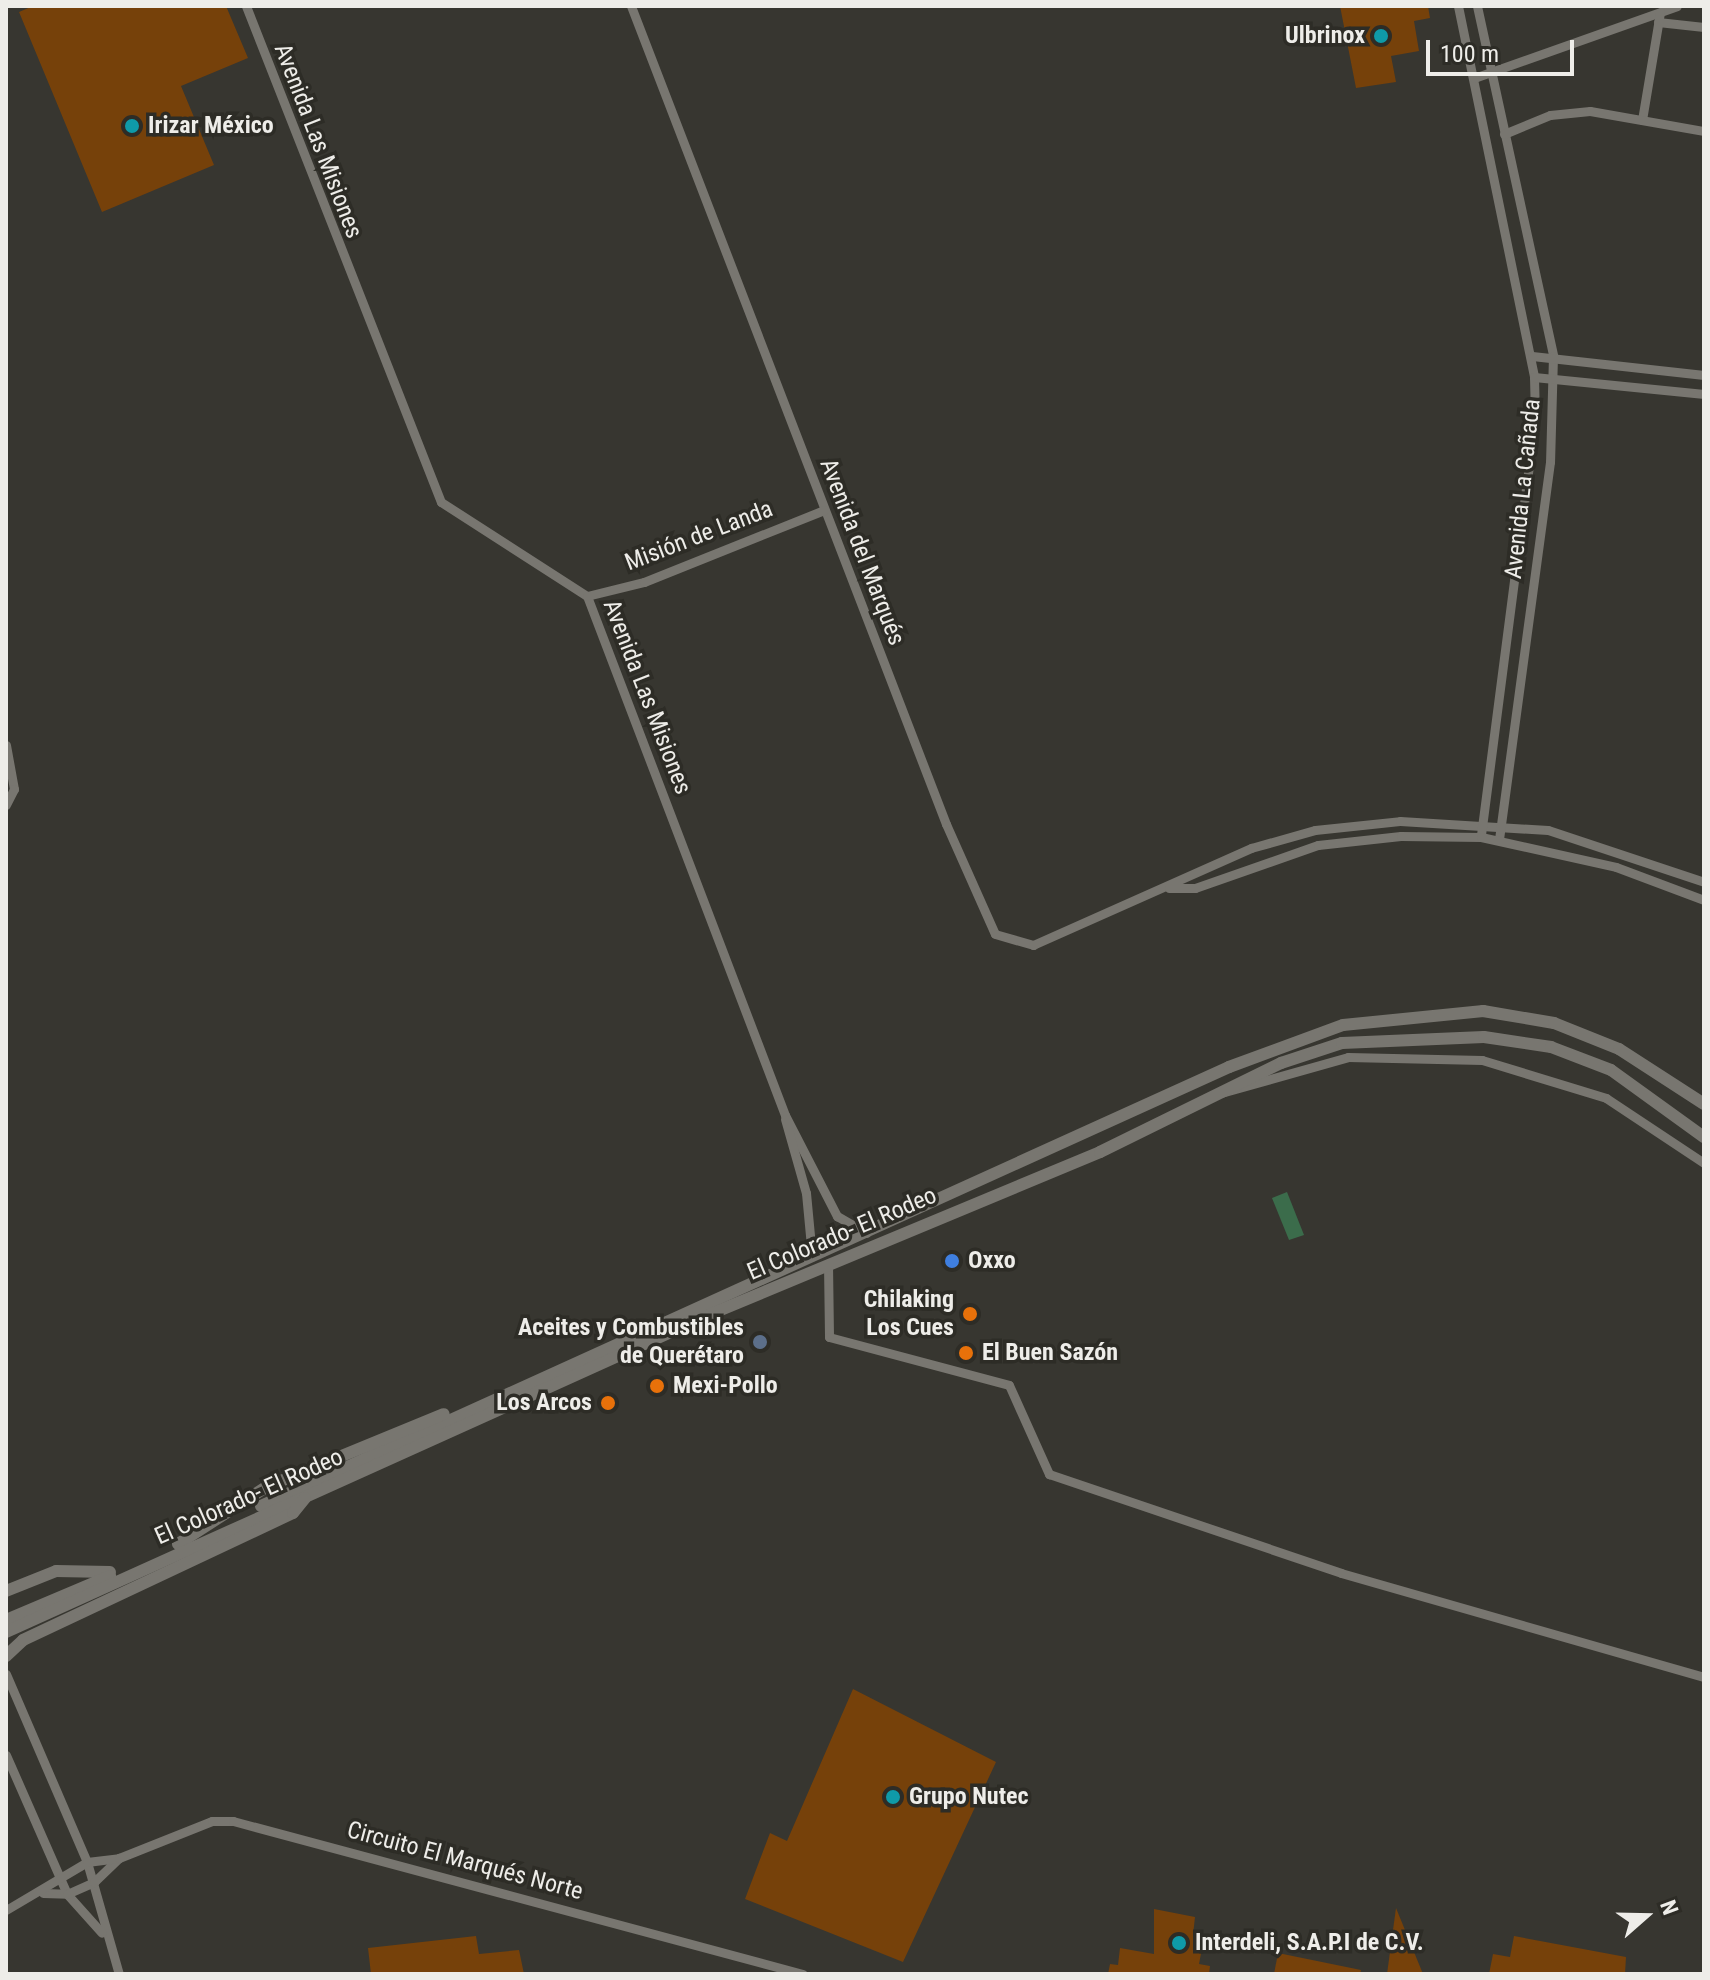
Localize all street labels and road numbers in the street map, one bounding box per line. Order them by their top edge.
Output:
street label: Avenida Las Misiones [268,40,368,242]
street label: Avenida La Cañada [1499,398,1547,580]
street label: Avenida del Marqués [813,455,911,649]
street label: Misión de Landa [621,495,777,577]
street label: Avenida Las Misiones [597,596,697,798]
street label: El Colorado- El Rodeo [743,1181,941,1287]
street label: El Colorado- El Rodeo [150,1443,348,1551]
street label: Circuito El Marqués Norte [344,1816,586,1906]

